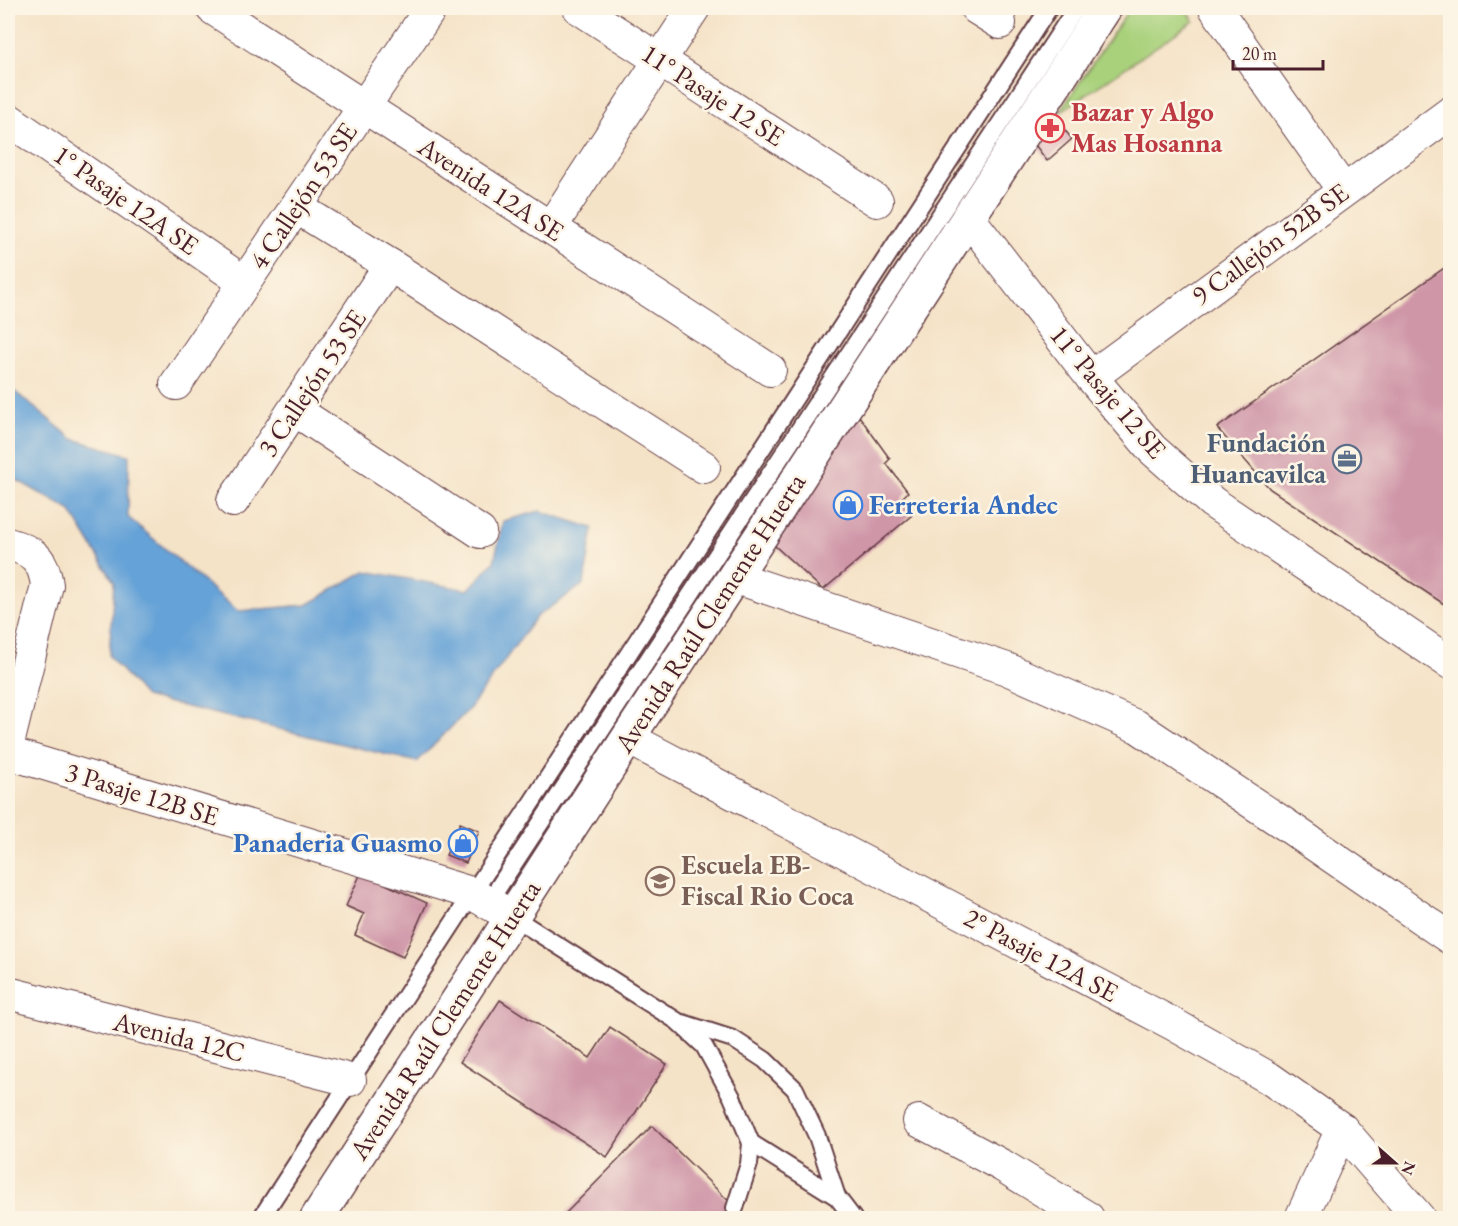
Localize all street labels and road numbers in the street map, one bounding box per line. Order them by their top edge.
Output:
street label: 11° Pasaje 12 SE [635,35,792,154]
street label: 4 Callejón 53 SE [241,115,365,276]
street label: Avenida 12A SE [411,128,571,249]
street label: 1° Pasaje 12A SE [47,137,206,263]
street label: 9 Callejón 52B SE [1184,175,1355,312]
street label: 3 Callejón 53 SE [250,302,374,463]
street label: 11° Pasaje 12 SE [1042,318,1174,466]
street label: Avenida Raúl Clemente Huerta [605,466,813,760]
street label: 3 Pasaje 12B SE [61,754,223,833]
street label: Avenida Raúl Clemente Huerta [340,873,548,1167]
street label: 2° Pasaje 12A SE [958,899,1124,1010]
street label: Avenida 12C [109,1003,249,1070]

